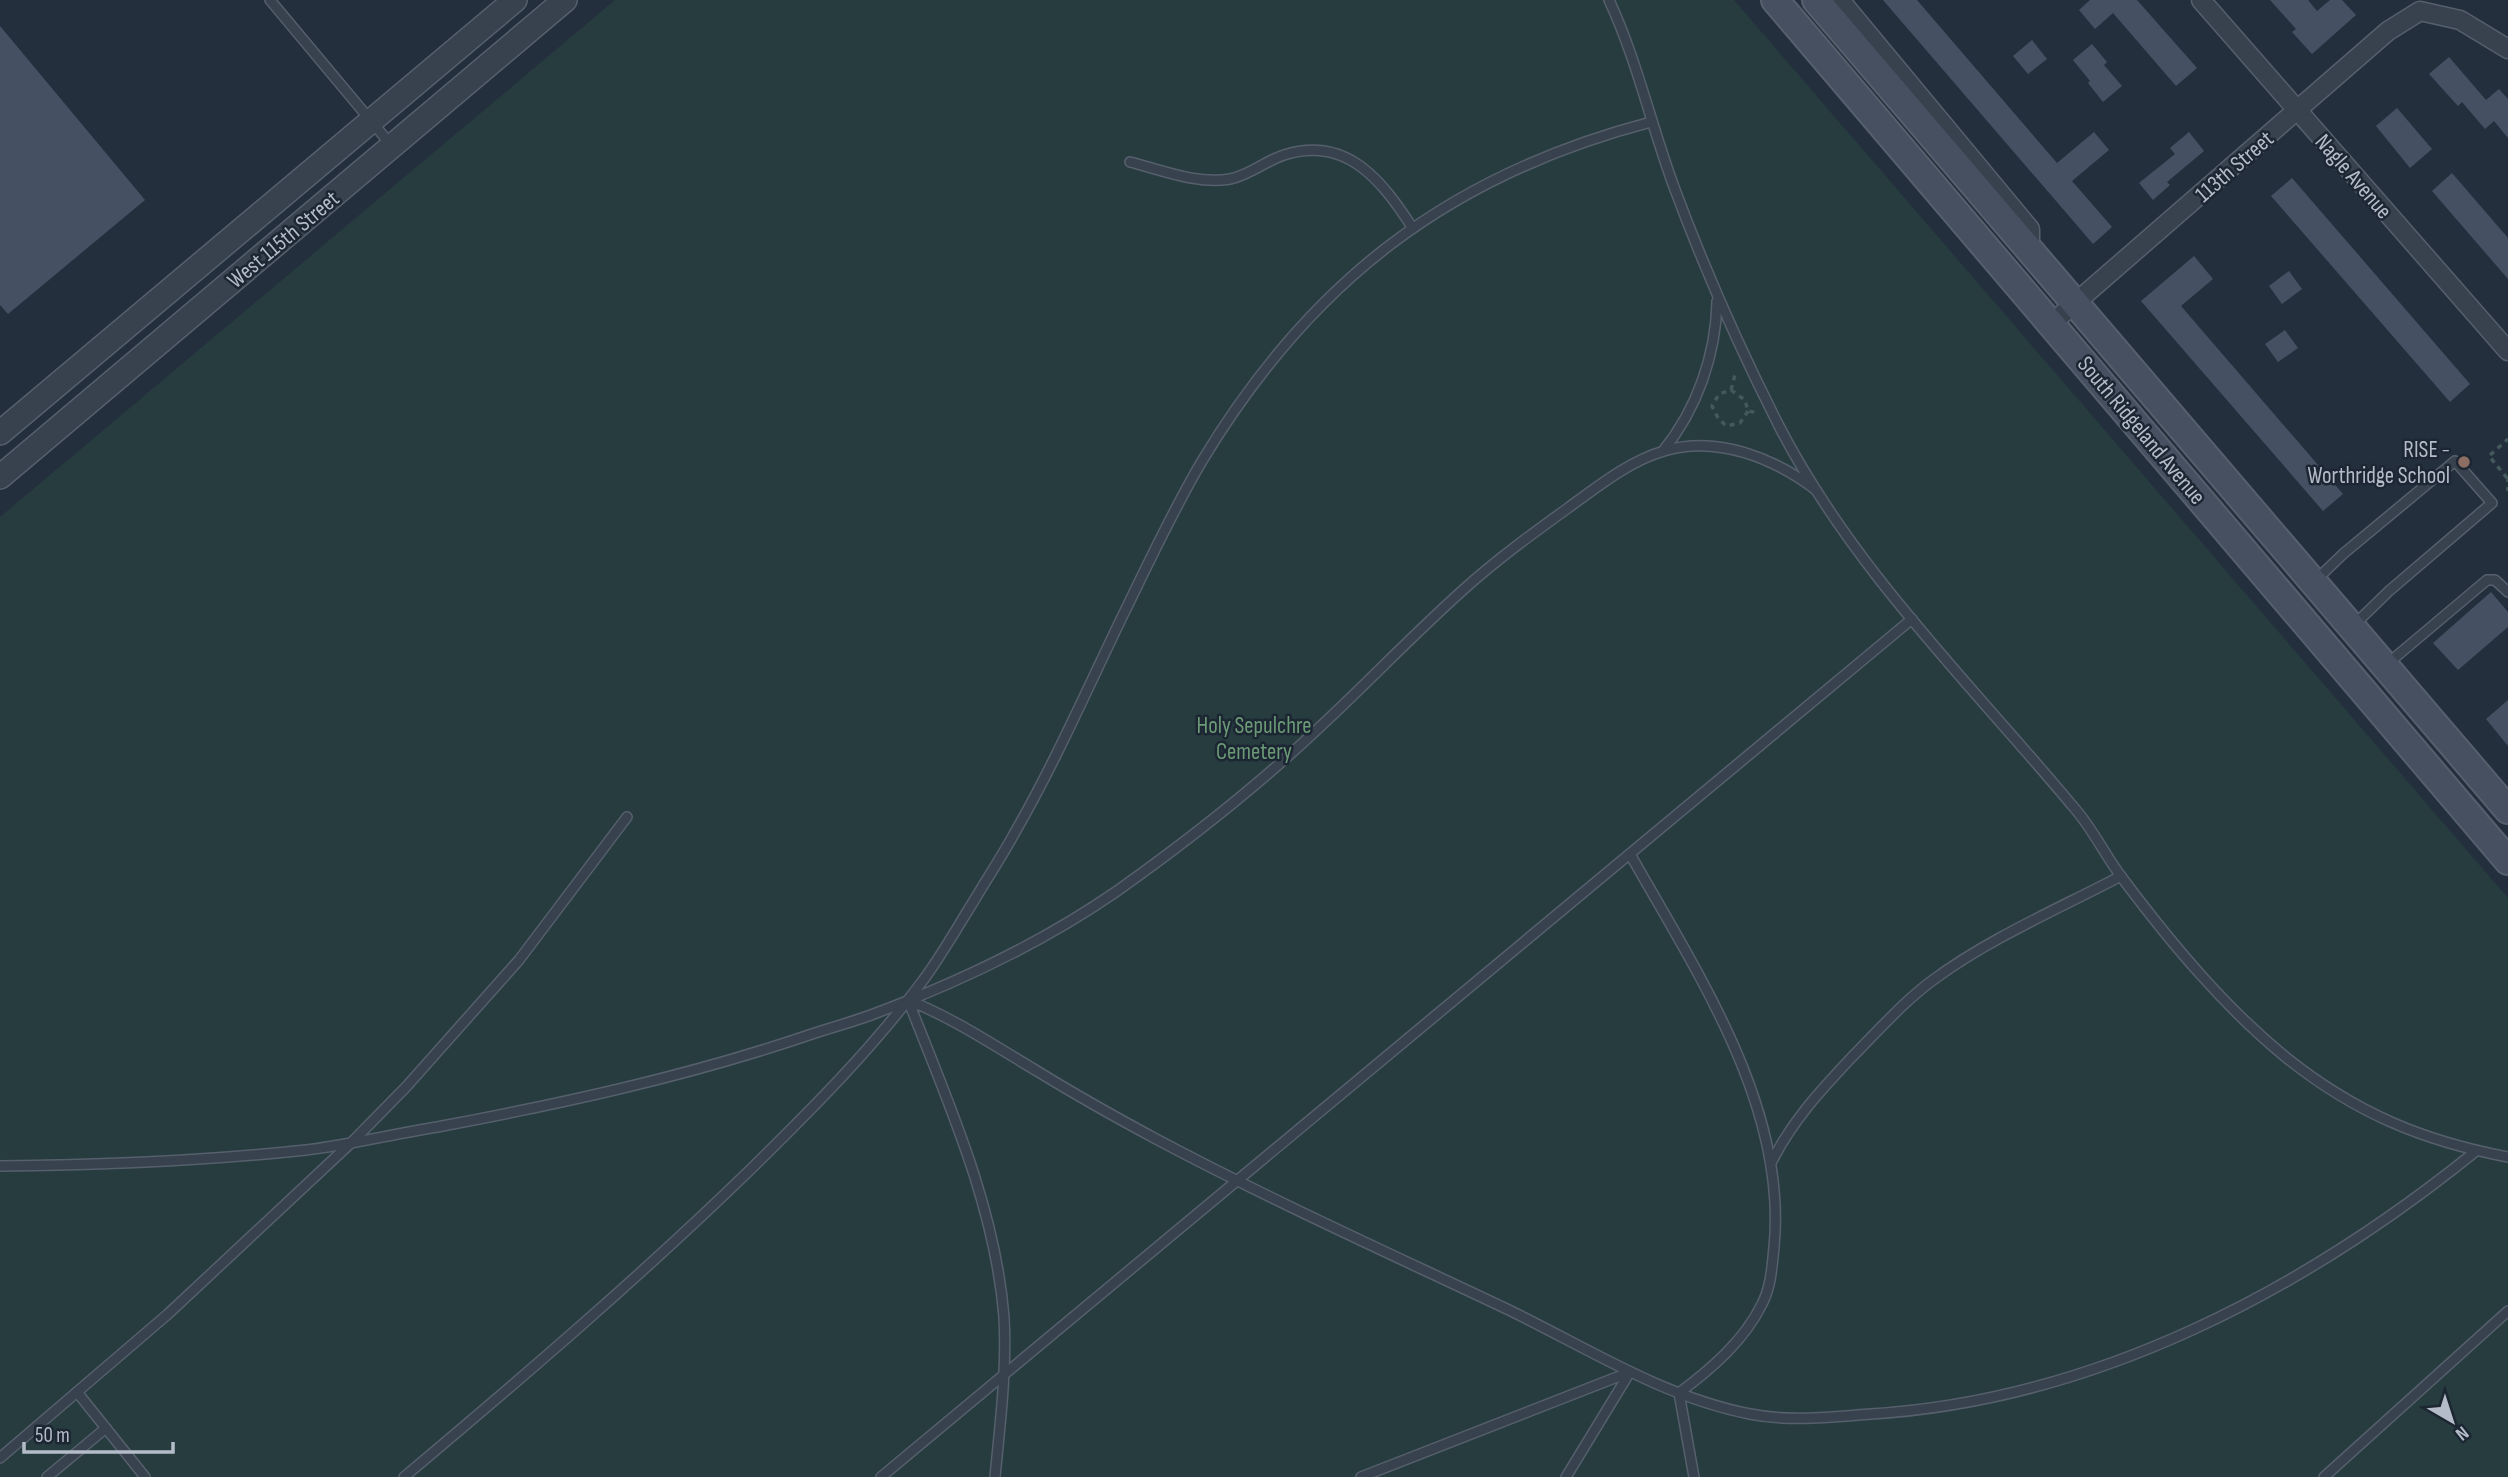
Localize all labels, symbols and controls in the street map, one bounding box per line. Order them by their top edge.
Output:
street label: 113th Street [2190,125,2280,208]
street label: Nagle Avenue [2309,129,2398,225]
street label: West 115th Street [222,185,345,295]
street label: South Ridgeland Avenue [2071,351,2211,510]
place label: RISE - Worthridge School [2307,436,2450,490]
marker: RISE - Worthridge School [2456,454,2472,470]
park label: Holy Sepulchre Cemetery [1196,712,1312,766]
north arrow [2417,1386,2487,1456]
scale bar [24,1410,173,1454]
text: N [2451,1421,2473,1445]
text: 50 m [35,1423,70,1448]

